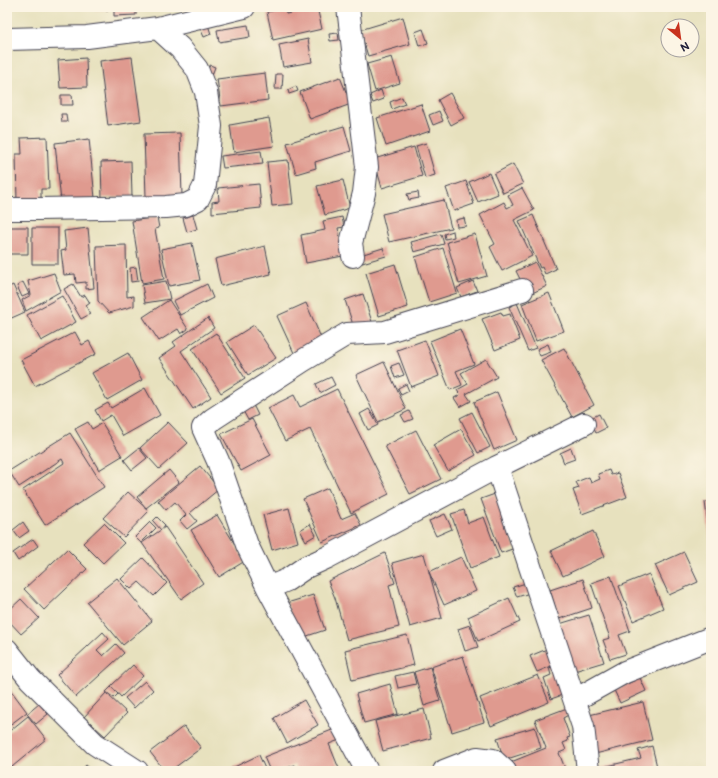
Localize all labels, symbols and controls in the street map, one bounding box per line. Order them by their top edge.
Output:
north arrow [660,18,700,58]
text: N [678,39,691,54]

